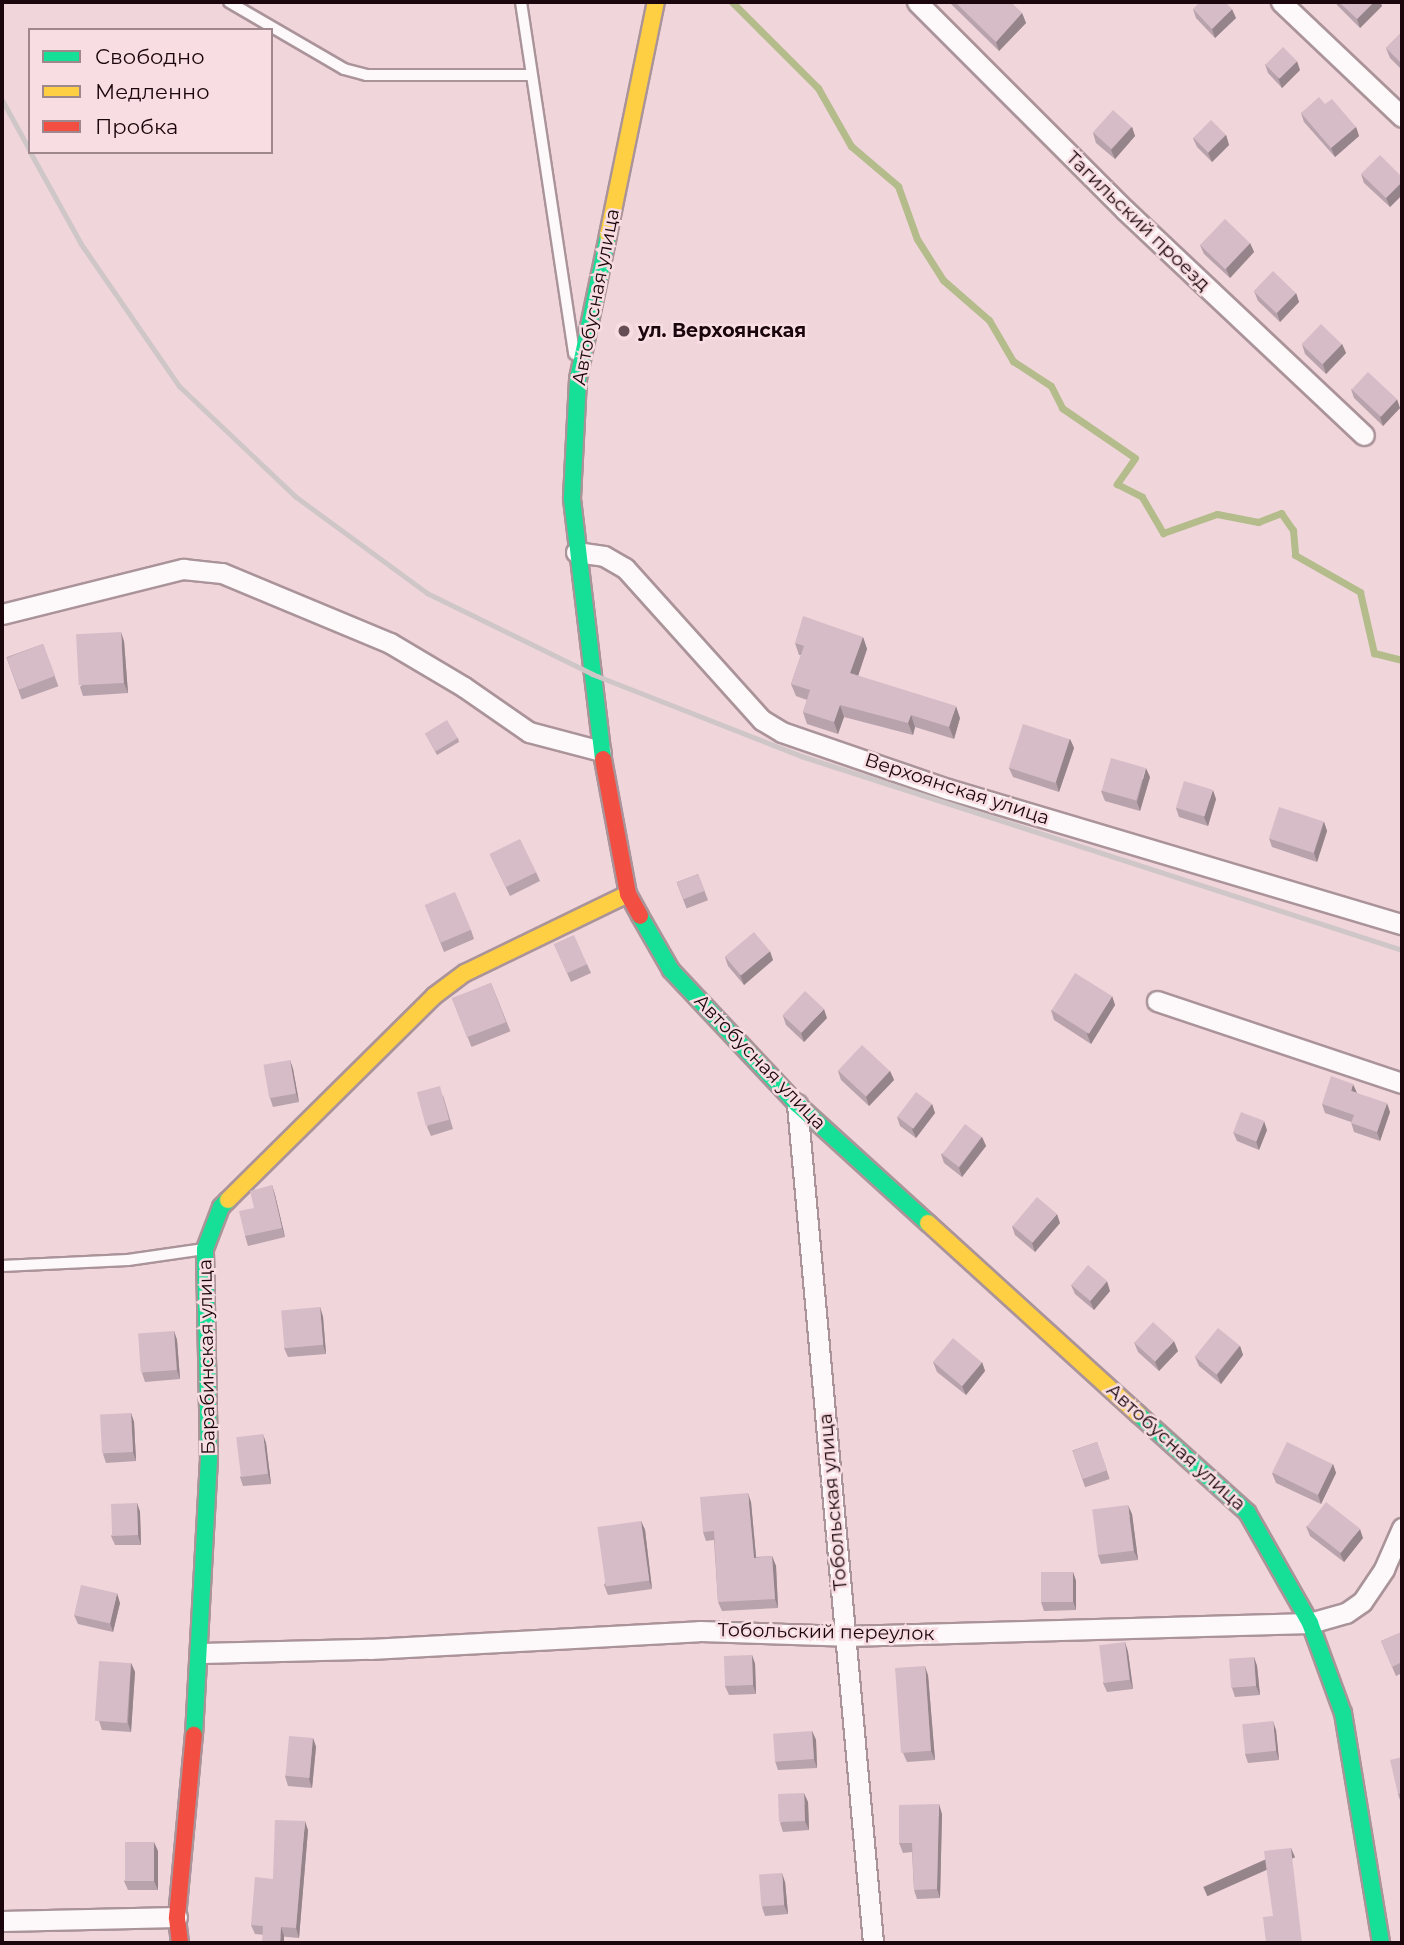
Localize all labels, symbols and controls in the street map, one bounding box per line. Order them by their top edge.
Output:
legend [28,28,273,154]
text: Свободно [95,44,205,69]
text: Медленно [95,79,210,104]
text: Пробка [95,114,178,139]
street label: Тагильский проезд [1061,146,1215,296]
street label: Автобусная улица [568,207,624,387]
place label: ул. Верхоянская [638,320,806,342]
marker: ул. Верхоянская [616,323,632,339]
street label: Верхоянская улица [862,748,1052,830]
street label: Автобусная улица [690,990,830,1134]
street label: Барабинская улица [194,1259,220,1455]
street label: Автобусная улица [1102,1379,1250,1515]
street label: Тобольская улица [814,1412,852,1592]
street label: Тобольский переулок [717,1619,935,1645]

